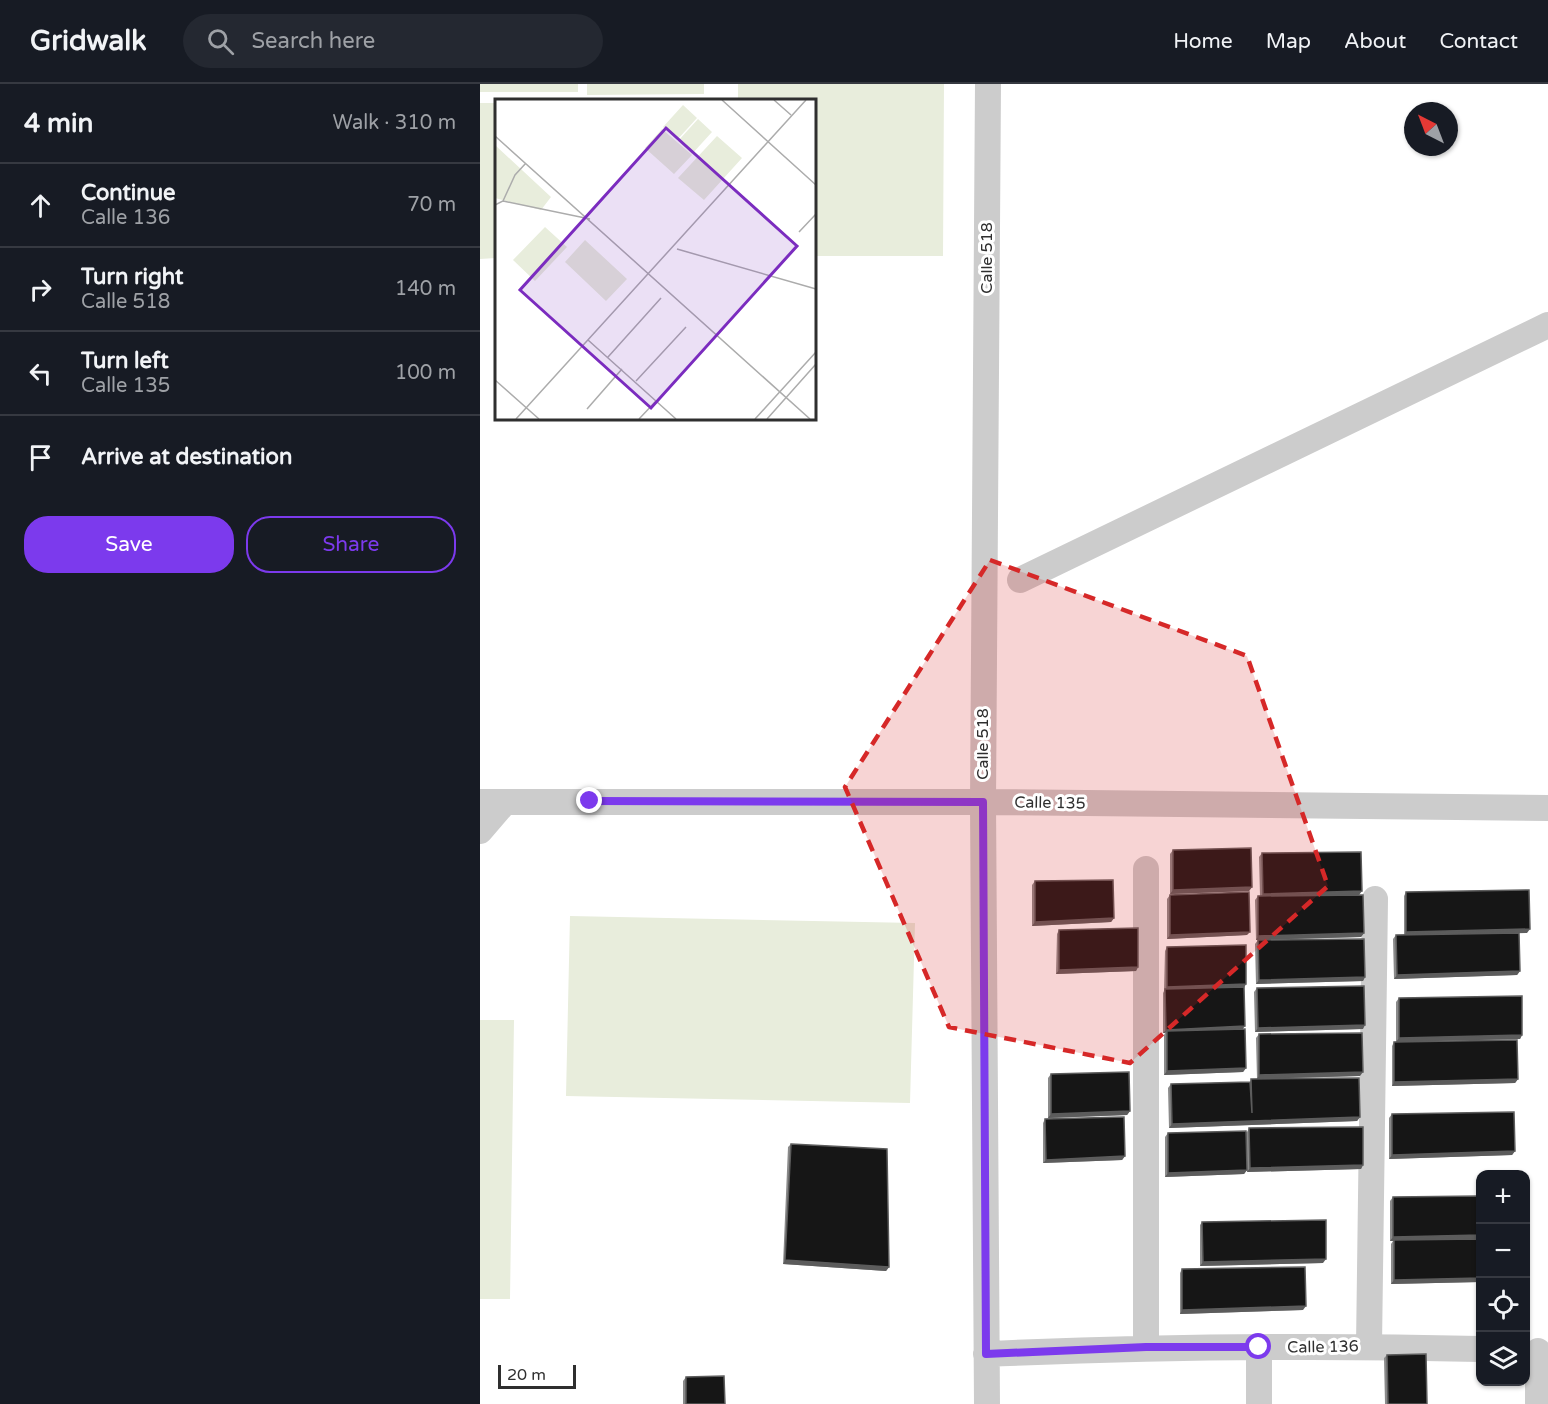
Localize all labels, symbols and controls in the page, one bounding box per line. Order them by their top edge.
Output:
search box [183,14,603,68]
text: Gridwalk [30,24,147,58]
icon: search [204,25,237,58]
text: Search here [252,28,375,54]
text: Home [1173,29,1233,54]
text: Map [1266,29,1311,54]
text: About [1344,29,1406,54]
text: Contact [1439,29,1518,54]
inset map [495,99,816,420]
north arrow [1404,102,1458,156]
text: 4 min [24,108,93,139]
text: Walk · 310 m [333,111,456,135]
text: Continue [81,180,176,206]
icon: ahead [24,189,57,222]
text: 70 m [407,193,456,217]
text: Calle 136 [81,206,170,230]
street label: Calle 518 [977,222,997,294]
text: Turn right [81,264,183,290]
icon: right [24,273,57,306]
text: 140 m [395,277,456,301]
text: Calle 518 [81,290,170,314]
text: Turn left [81,348,169,374]
icon: left [24,357,57,390]
text: 100 m [395,361,456,385]
text: Calle 135 [81,374,170,398]
icon: arrive [24,441,57,474]
text: Arrive at destination [81,444,292,470]
button: Save [24,516,234,573]
button: Share [246,516,456,573]
street label: Calle 518 [973,708,993,780]
route end [576,787,602,813]
street label: Calle 135 [1014,792,1086,814]
map controls [1476,1170,1530,1386]
button: + [1476,1170,1530,1224]
button: − [1476,1224,1530,1278]
button: locate [1476,1278,1530,1332]
button: layers [1476,1332,1530,1386]
route start [1245,1333,1271,1359]
street label: Calle 136 [1287,1336,1359,1358]
scale bar [498,1362,576,1390]
text: 20 m [507,1365,546,1385]

